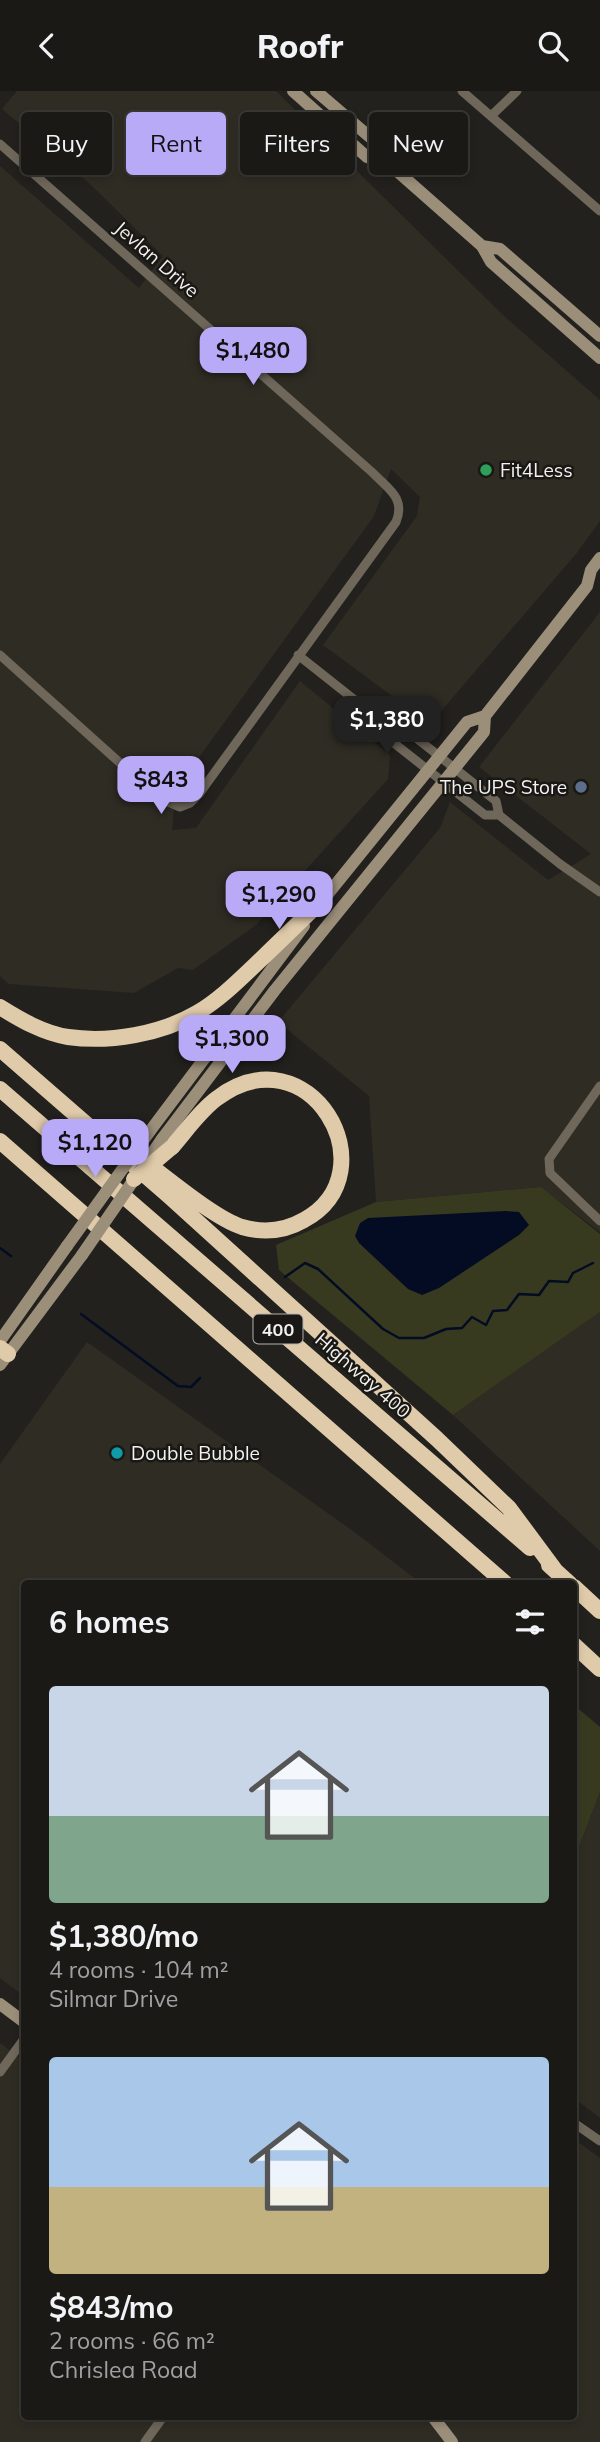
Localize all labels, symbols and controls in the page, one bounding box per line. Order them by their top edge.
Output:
text: Roofr [257,26,343,66]
icon: back [28,27,66,65]
icon: search [534,27,572,65]
chip: Buy [21,112,112,175]
chip: Rent [126,112,226,175]
chip: Filters [240,112,355,175]
chip: New [369,112,468,175]
street label: Jevlan Drive [110,216,204,302]
pin: $1,480 [196,327,310,387]
text: $1,480 [216,335,290,364]
place label: Fit4Less [500,458,573,482]
marker: Fit4Less [478,462,494,478]
pin: $1,380 [330,697,444,756]
text: $1,380 [350,704,424,733]
pin: $843 [120,757,202,816]
text: $843 [133,764,189,793]
place label: The UPS Store [440,775,567,799]
marker: The UPS Store [573,779,589,795]
pin: $1,290 [222,871,336,931]
text: $1,290 [242,879,316,908]
pin: $1,300 [175,1016,289,1075]
text: $1,300 [195,1023,269,1052]
pin: $1,120 [38,1119,152,1179]
text: $1,120 [58,1127,132,1156]
road number: 400 [254,1315,302,1343]
street label: Highway 400 [310,1327,416,1423]
place label: Double Bubble [131,1441,260,1465]
marker: Double Bubble [109,1445,125,1461]
text: 6 homes [49,1603,170,1641]
icon: filters [511,1603,549,1641]
icon: home [236,1732,362,1858]
text: $1,380/mo [49,1917,199,1955]
text: 4 rooms · 104 m² [49,1955,229,1984]
text: Silmar Drive [49,1984,178,2013]
icon: home [236,2103,362,2229]
text: $843/mo [49,2288,173,2326]
text: 2 rooms · 66 m² [49,2326,215,2355]
text: Chrislea Road [49,2355,198,2384]

